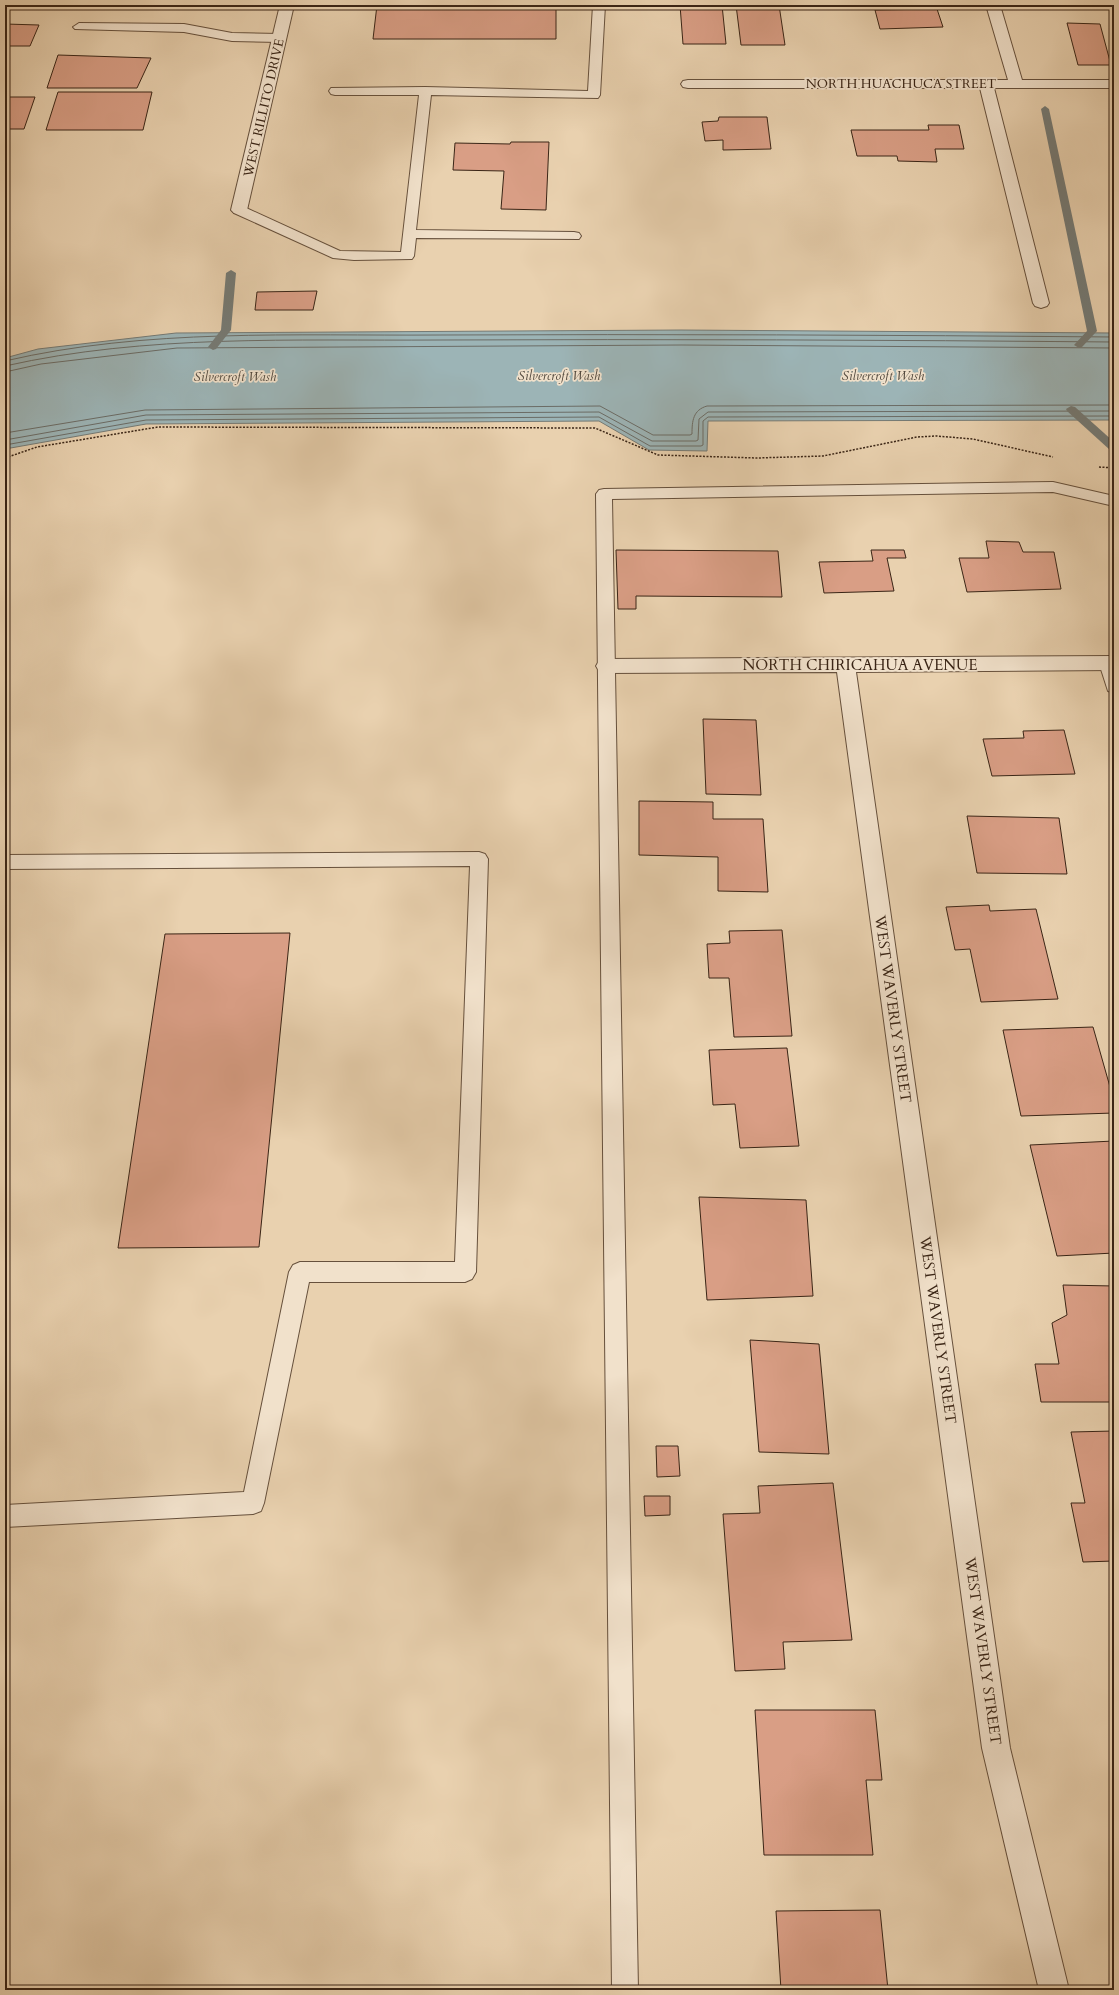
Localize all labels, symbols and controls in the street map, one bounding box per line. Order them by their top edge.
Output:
street label: WEST RILLITO DRIVE [239,37,289,180]
street label: NORTH HUACHUCA STREET [806,75,997,93]
water label: Silvercroft Wash [518,367,601,385]
water label: Silvercroft Wash [842,367,925,385]
water label: Silvercroft Wash [194,368,277,386]
street label: NORTH CHIRICAHUA AVENUE [742,655,978,675]
street label: WEST WAVERLY STREET [870,913,916,1104]
street label: WEST WAVERLY STREET [915,1234,961,1425]
street label: WEST WAVERLY STREET [960,1555,1006,1746]

